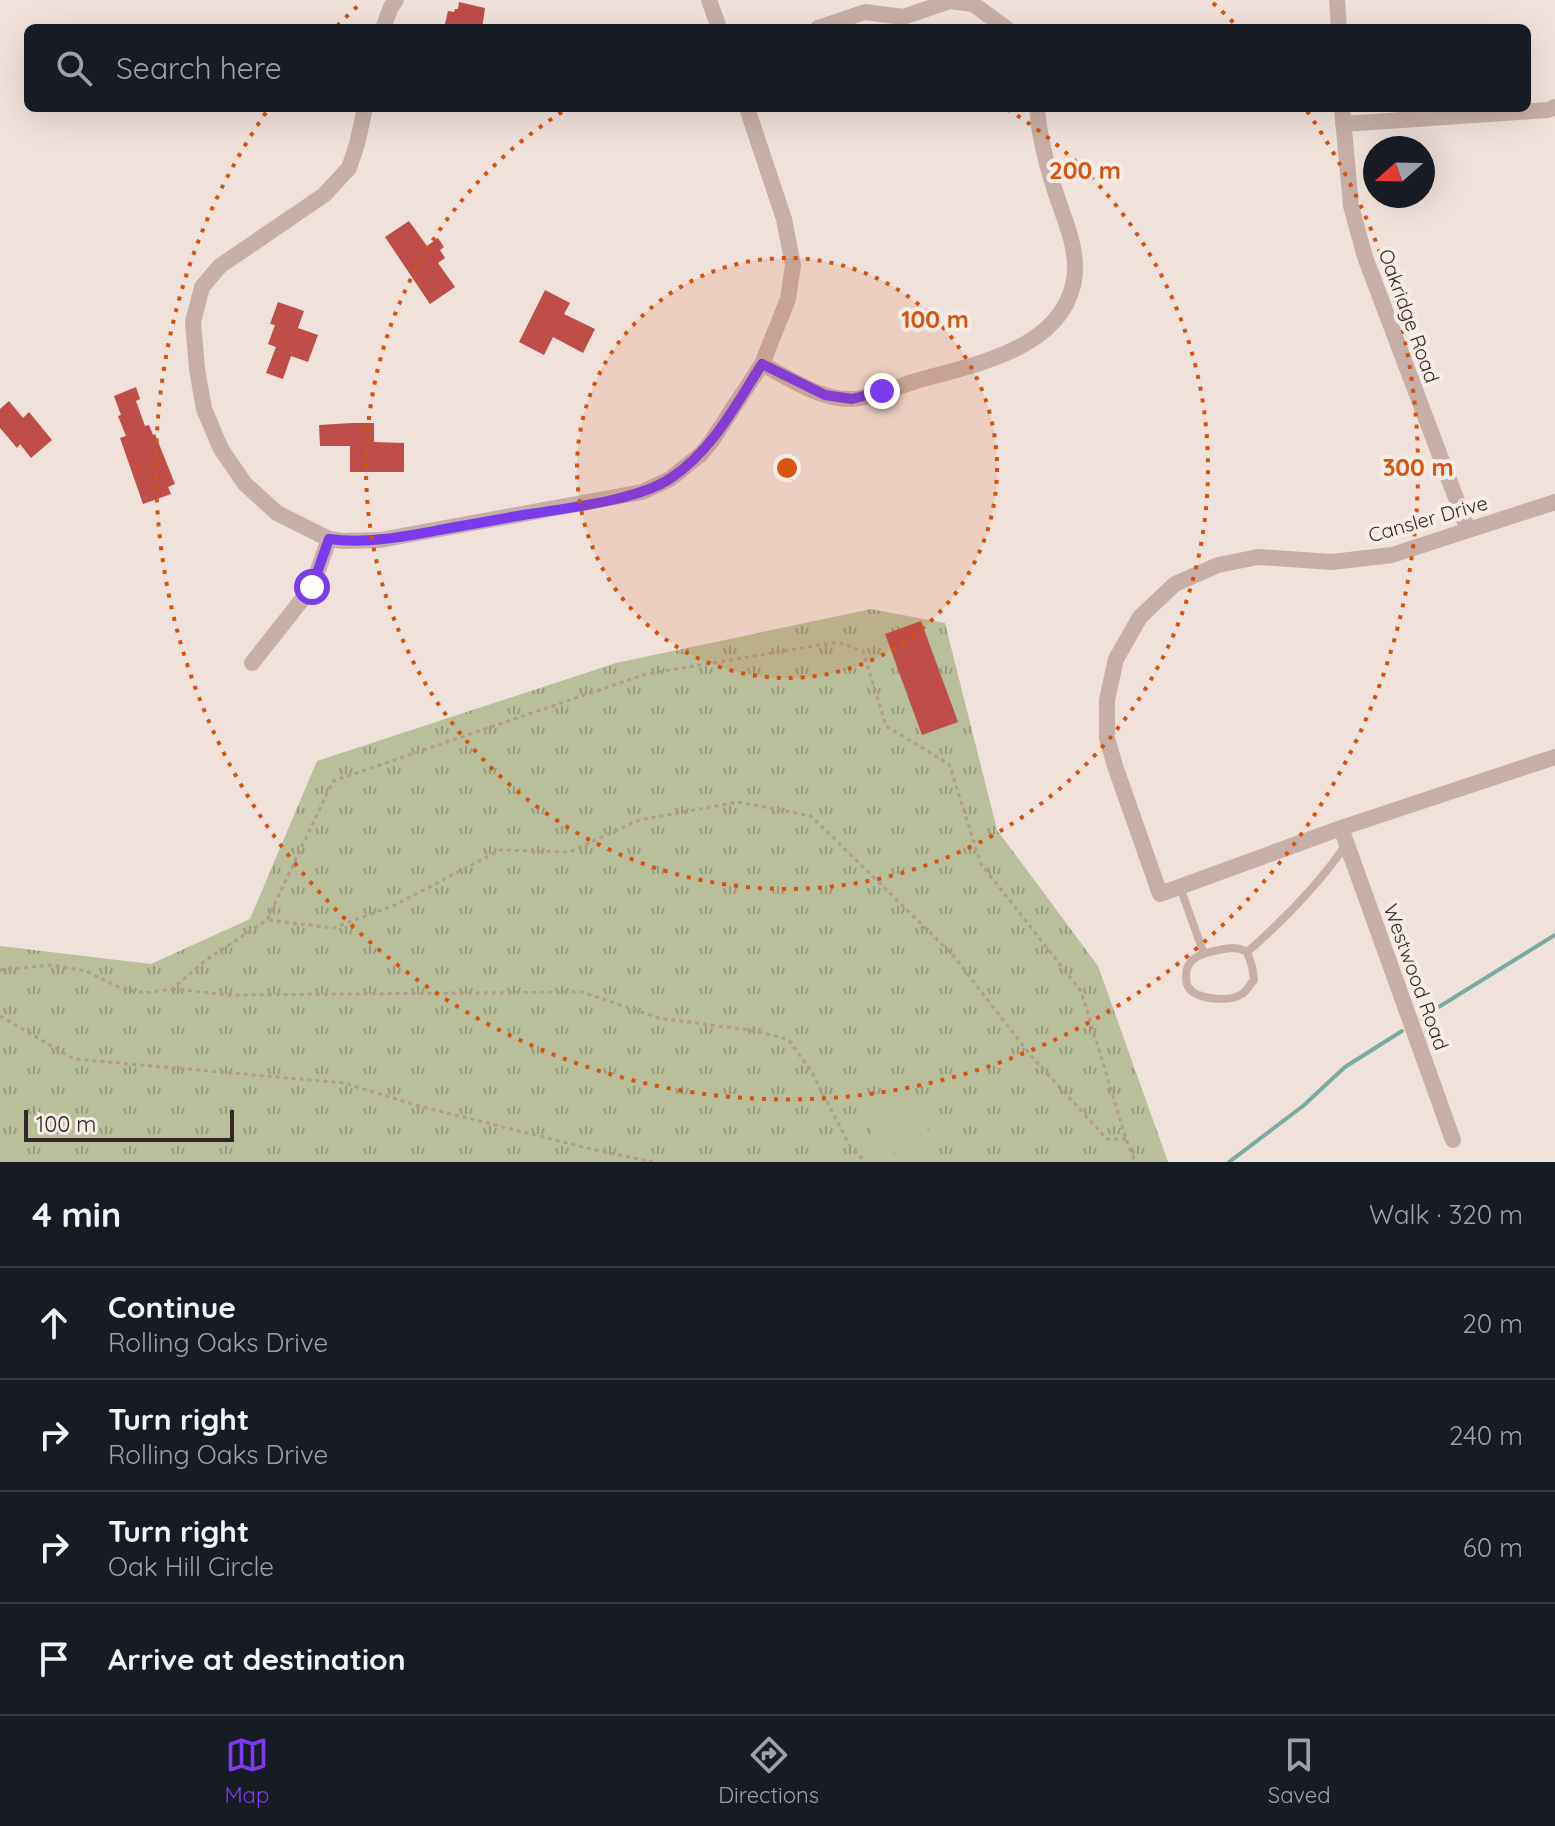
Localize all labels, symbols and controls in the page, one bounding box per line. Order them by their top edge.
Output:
search box [24,24,1531,112]
icon: search [52,46,96,90]
text: Search here [116,49,282,87]
north arrow [1363,136,1435,208]
text: 200 m [1049,155,1121,185]
street label: Oakridge Road [1374,245,1445,386]
text: 100 m [901,304,969,334]
route end [864,373,900,409]
text: 300 m [1382,452,1454,482]
centre of rings [773,454,801,482]
street label: Cansler Drive [1365,490,1490,548]
route start [294,569,330,605]
street label: Westwood Road [1378,900,1454,1053]
scale bar [24,1106,234,1142]
text: 100 m [36,1110,96,1138]
text: 4 min [32,1193,121,1236]
text: Walk · 320 m [1369,1198,1523,1231]
text: Continue [108,1288,236,1326]
icon: ahead [32,1301,76,1345]
text: 20 m [1462,1307,1523,1340]
text: Rolling Oaks Drive [108,1326,328,1359]
text: Turn right [108,1400,249,1438]
icon: right [32,1413,76,1457]
text: 240 m [1449,1419,1523,1452]
text: Rolling Oaks Drive [108,1438,328,1471]
text: Turn right [108,1512,249,1550]
icon: right [32,1525,76,1569]
text: 60 m [1463,1531,1523,1564]
text: Oak Hill Circle [108,1550,274,1583]
icon: arrive [32,1637,76,1681]
text: Arrive at destination [108,1640,406,1678]
tab: Map [224,1733,269,1809]
tab: Directions [718,1733,819,1809]
tab: Saved [1268,1733,1331,1809]

